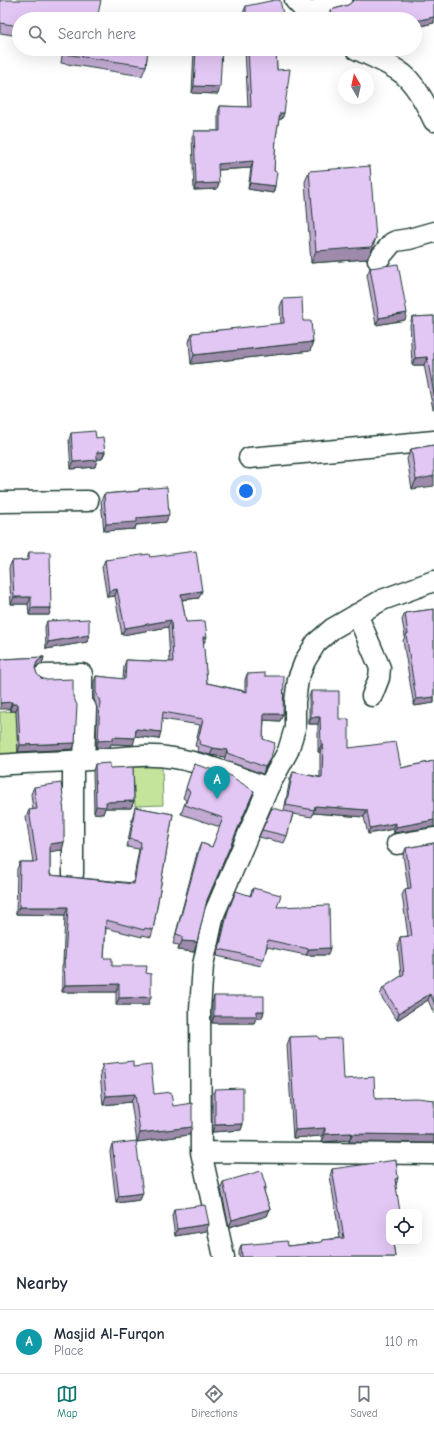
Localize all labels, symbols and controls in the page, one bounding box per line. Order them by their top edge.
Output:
search box [12,12,422,56]
icon: search [26,23,48,45]
text: Search here [58,25,136,43]
north arrow [338,68,374,104]
your location [236,481,256,501]
pin: A [204,766,230,799]
map controls [386,1209,422,1245]
button: locate [386,1209,422,1245]
text: Nearby [16,1274,67,1293]
text: Masjid Al-Furqon [54,1325,165,1343]
text: A [25,1334,33,1349]
text: 110 m [385,1334,418,1349]
text: Place [54,1343,84,1358]
tab: Map [56,1383,78,1420]
tab: Directions [191,1383,238,1420]
tab: Saved [350,1383,378,1420]

